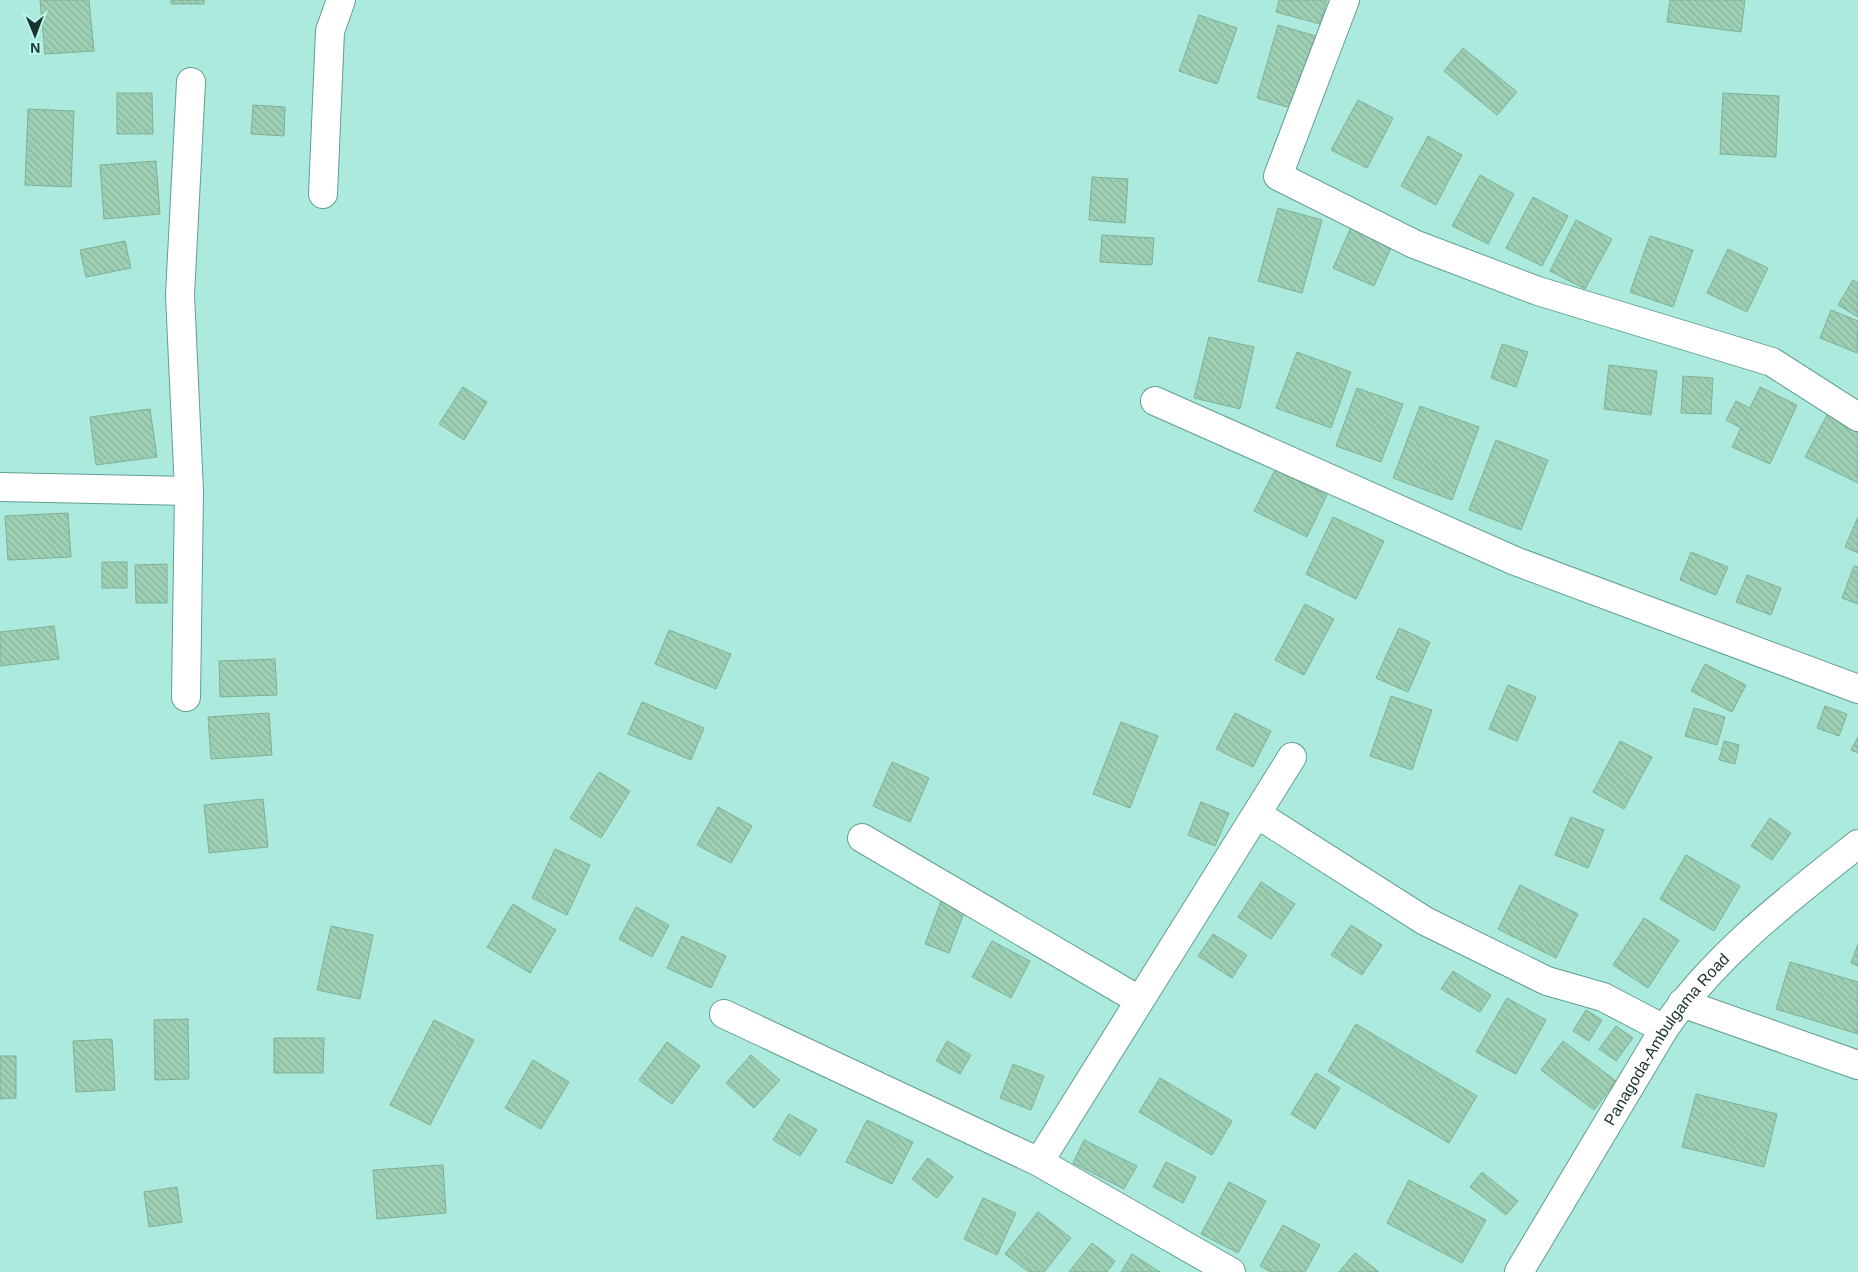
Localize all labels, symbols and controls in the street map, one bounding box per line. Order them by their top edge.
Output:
north arrow [10,10,60,60]
text: N [30,40,40,56]
street label: Panagoda-Ambulgama Road [1600,950,1732,1128]

